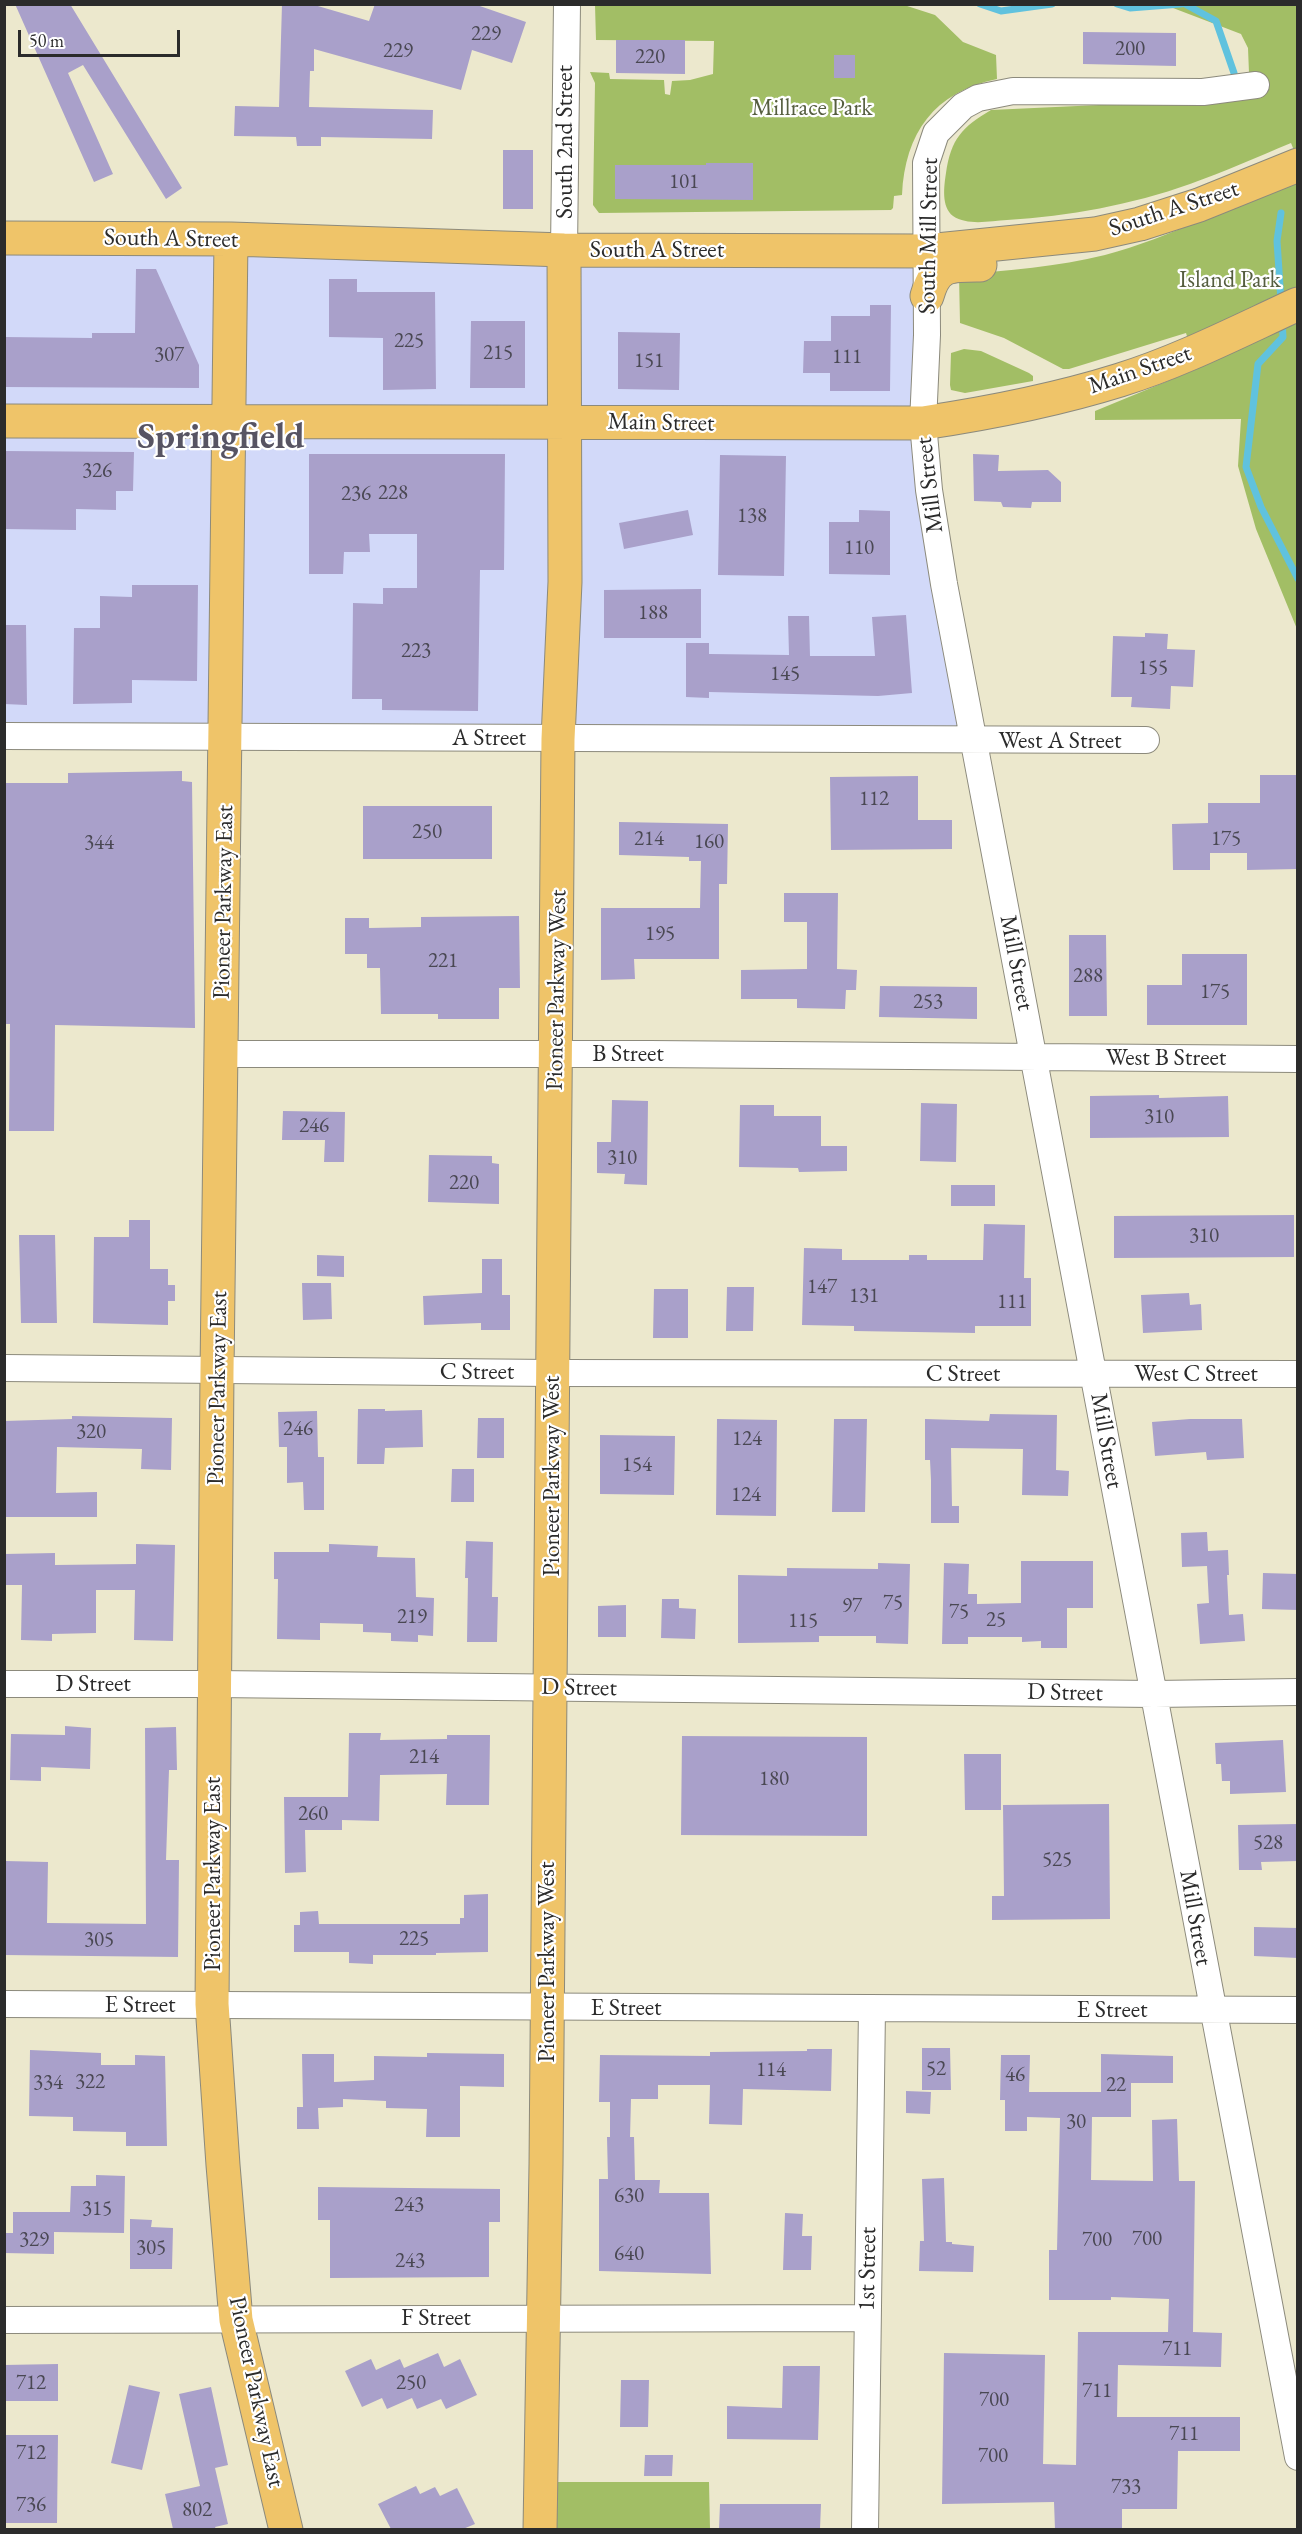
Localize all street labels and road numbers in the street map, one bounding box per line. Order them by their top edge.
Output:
street label: South 2nd Street [551,65,579,219]
street label: South Mill Street [913,157,945,315]
street label: South A Street [1106,175,1242,243]
street label: South A Street [103,223,239,255]
street label: South A Street [590,236,724,264]
street label: Main Street [1085,339,1195,401]
street label: Main Street [607,408,715,438]
street label: Mill Street [910,435,950,535]
street label: A Street [452,724,526,752]
street label: West A Street [998,727,1122,755]
street label: Pioneer Parkway East [208,805,240,999]
street label: Pioneer Parkway West [541,889,573,1091]
street label: Mill Street [993,913,1039,1013]
street label: B Street [592,1040,664,1068]
street label: West B Street [1106,1044,1226,1072]
street label: Pioneer Parkway East [202,1291,234,1485]
street label: C Street [440,1358,514,1386]
street label: C Street [926,1360,1000,1388]
street label: West C Street [1134,1360,1258,1388]
street label: Pioneer Parkway West [538,1376,566,1576]
street label: Mill Street [1083,1391,1129,1491]
street label: D Street [55,1670,131,1698]
street label: D Street [541,1673,617,1703]
street label: D Street [1027,1678,1103,1708]
street label: Pioneer Parkway East [199,1777,227,1971]
street label: Pioneer Parkway West [533,1862,561,2062]
street label: Mill Street [1172,1868,1218,1968]
street label: E Street [104,1991,176,2019]
street label: E Street [590,1994,662,2022]
street label: E Street [1076,1996,1148,2024]
street label: 1st Street [853,2227,883,2311]
street label: Pioneer Parkway East [222,2294,290,2490]
street label: F Street [401,2304,471,2332]

